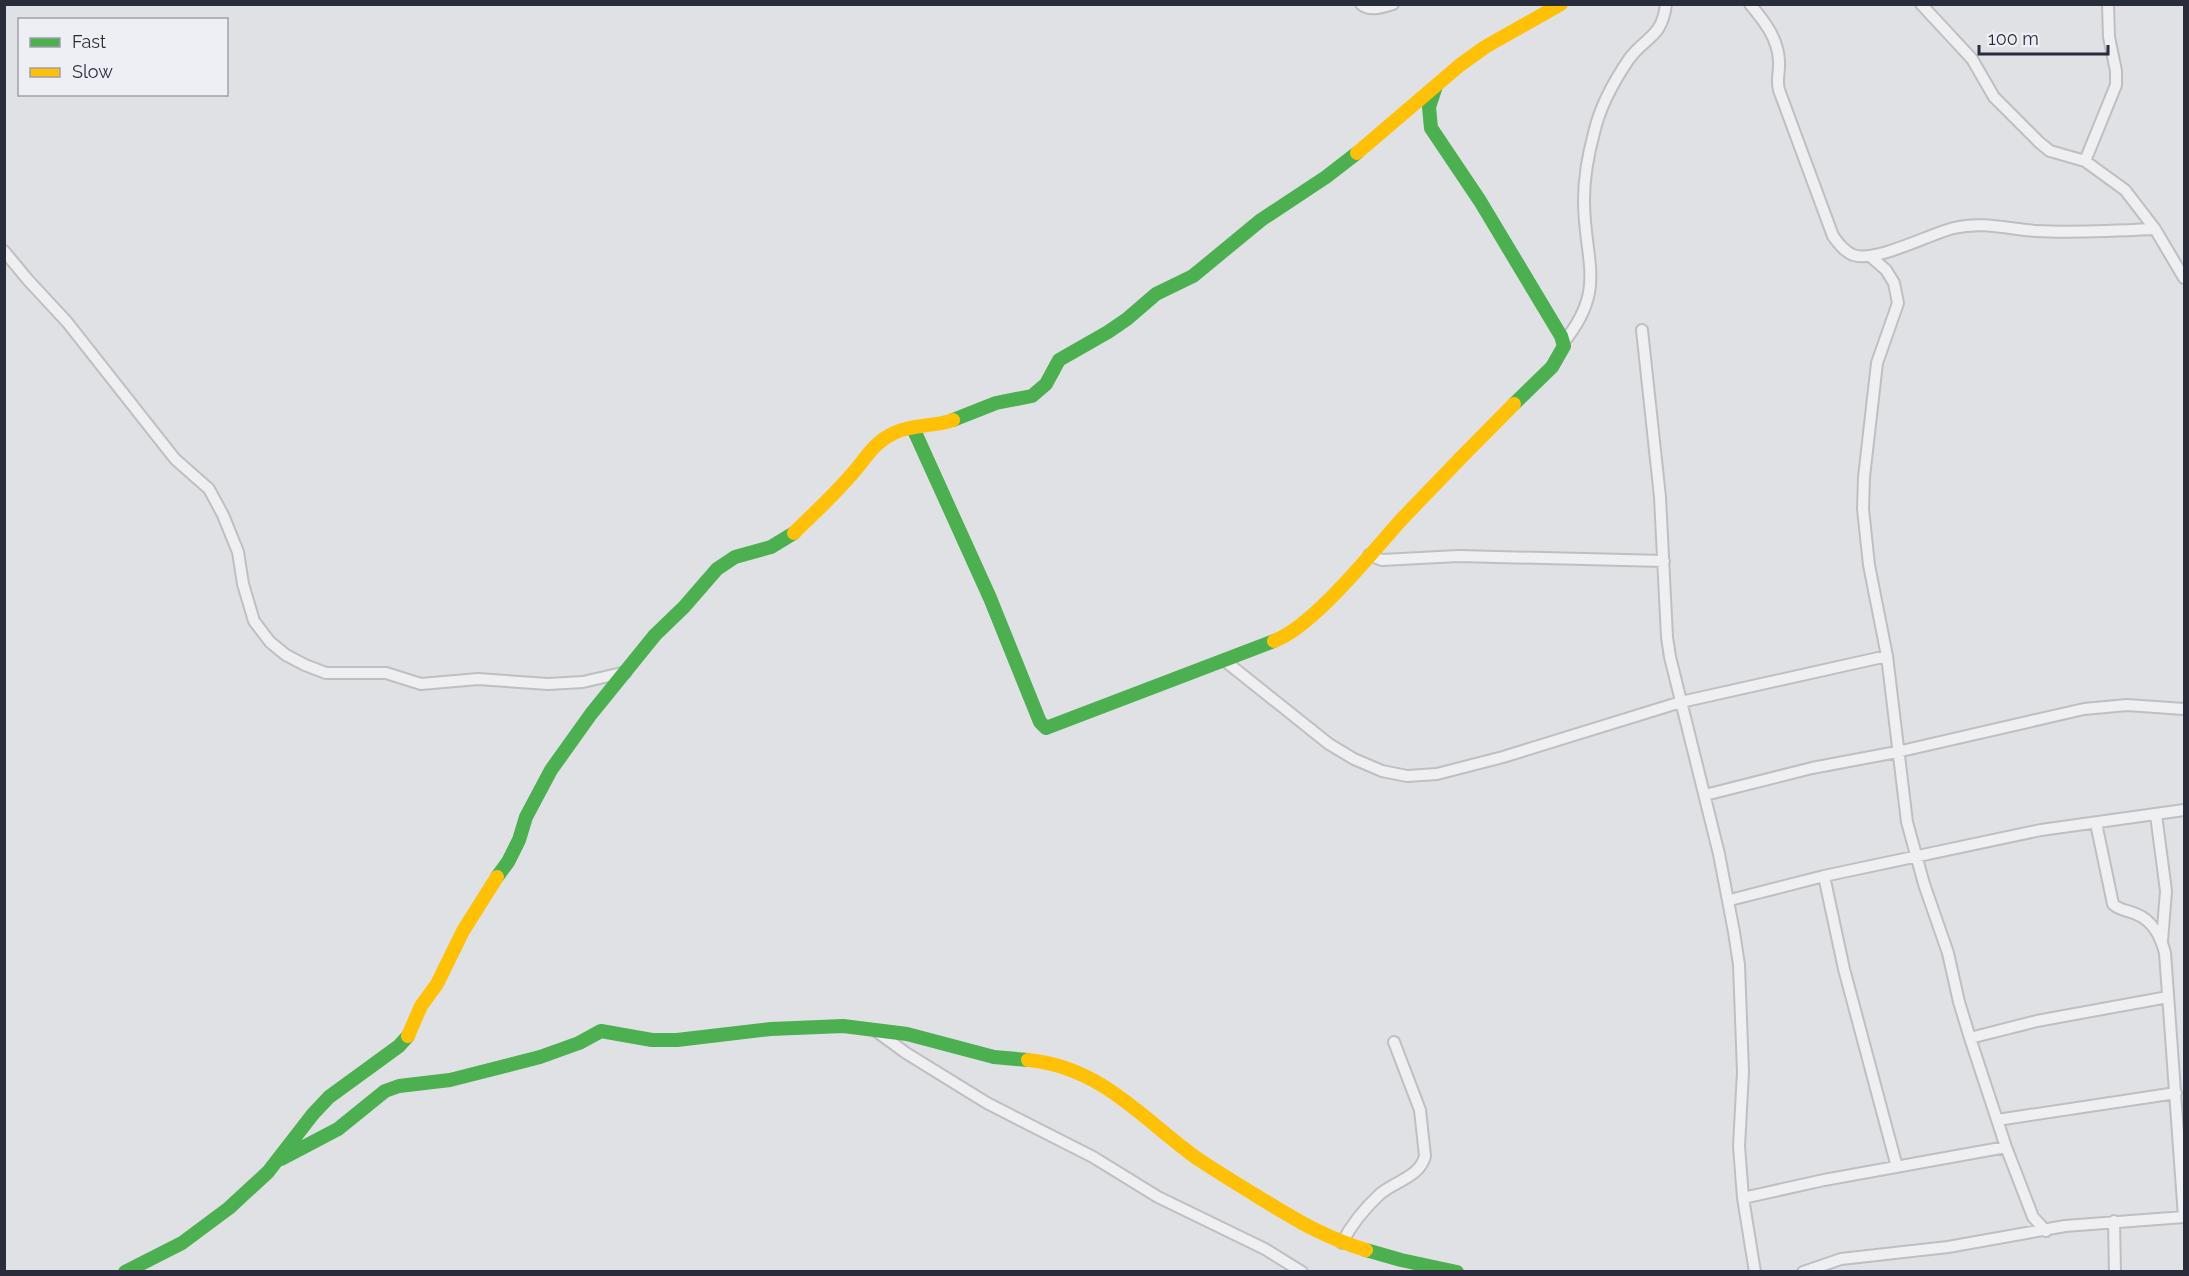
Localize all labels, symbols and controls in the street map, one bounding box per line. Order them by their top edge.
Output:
legend [18,18,228,96]
scale bar [1979,18,2108,56]
text: 100 m [1988,28,2039,49]
text: Fast [72,31,106,52]
text: Slow [72,61,113,82]

